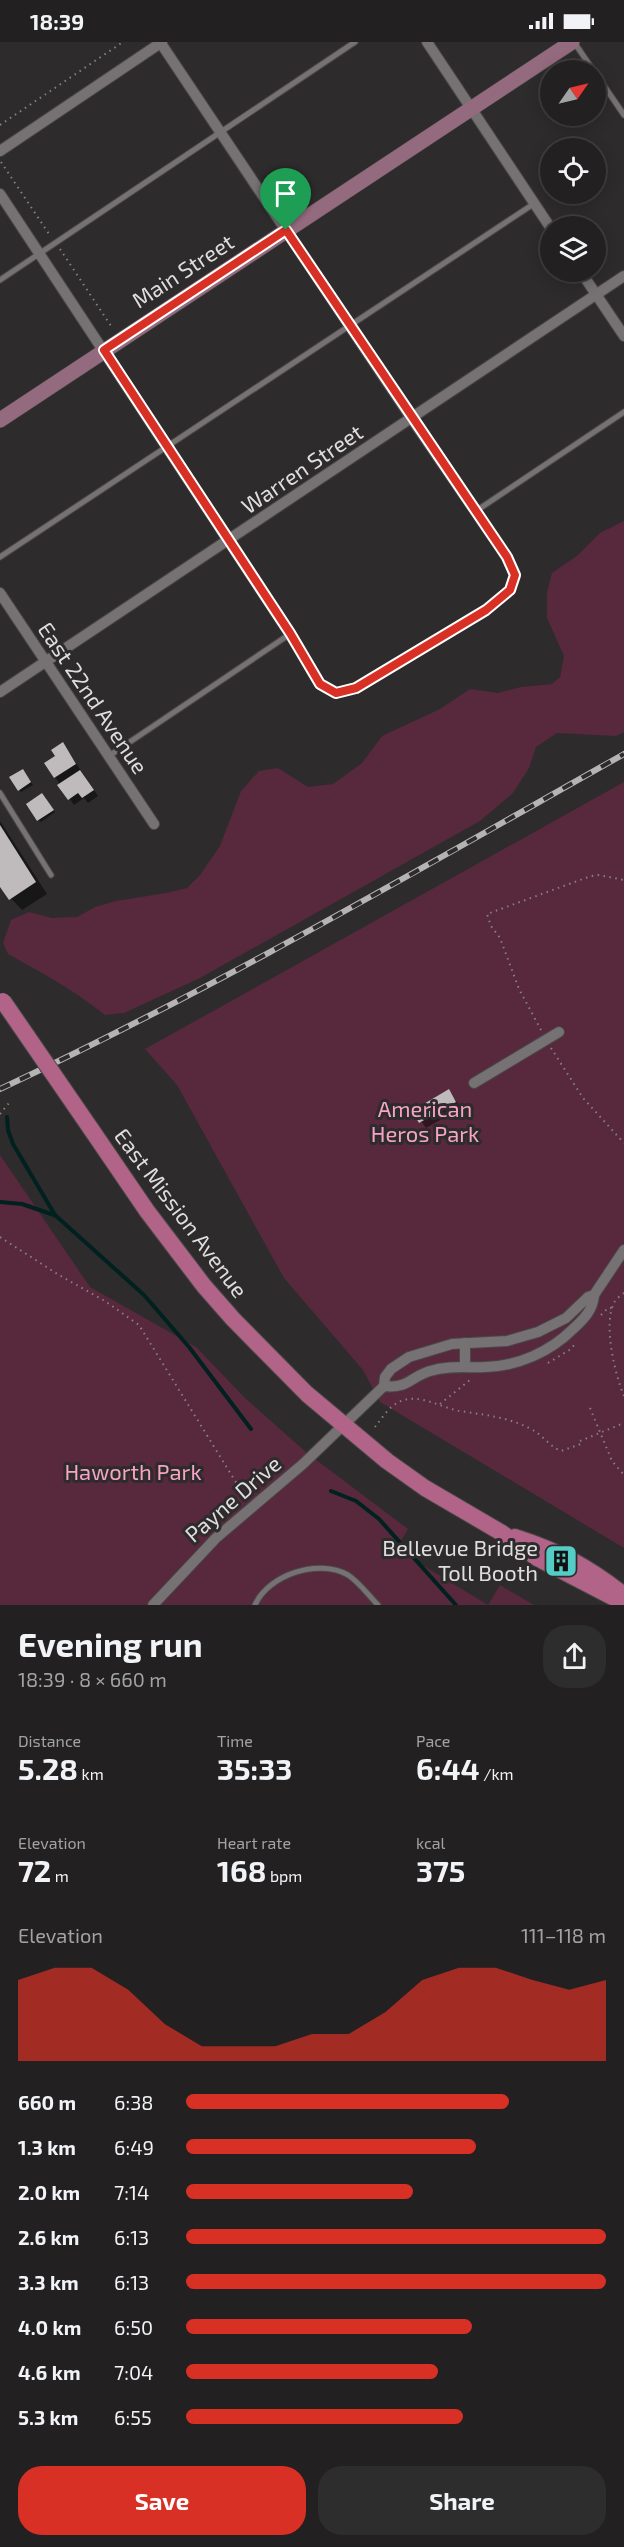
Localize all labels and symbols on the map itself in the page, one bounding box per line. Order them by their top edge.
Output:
north arrow [540,60,606,126]
pin [260,168,311,230]
street label: Main Street [127,228,238,313]
street label: Warren Street [236,418,367,518]
street label: East 22nd Avenue [34,617,154,778]
park label: American Heros Park [371,1095,479,1146]
street label: East Mission Avenue [110,1123,254,1302]
street label: Payne Drive [179,1450,286,1547]
park label: Haworth Park [64,1458,202,1484]
place label: Bellevue Bridge Toll Booth [382,1534,538,1585]
building icon: Bellevue Bridge Toll Booth [543,1543,579,1579]

